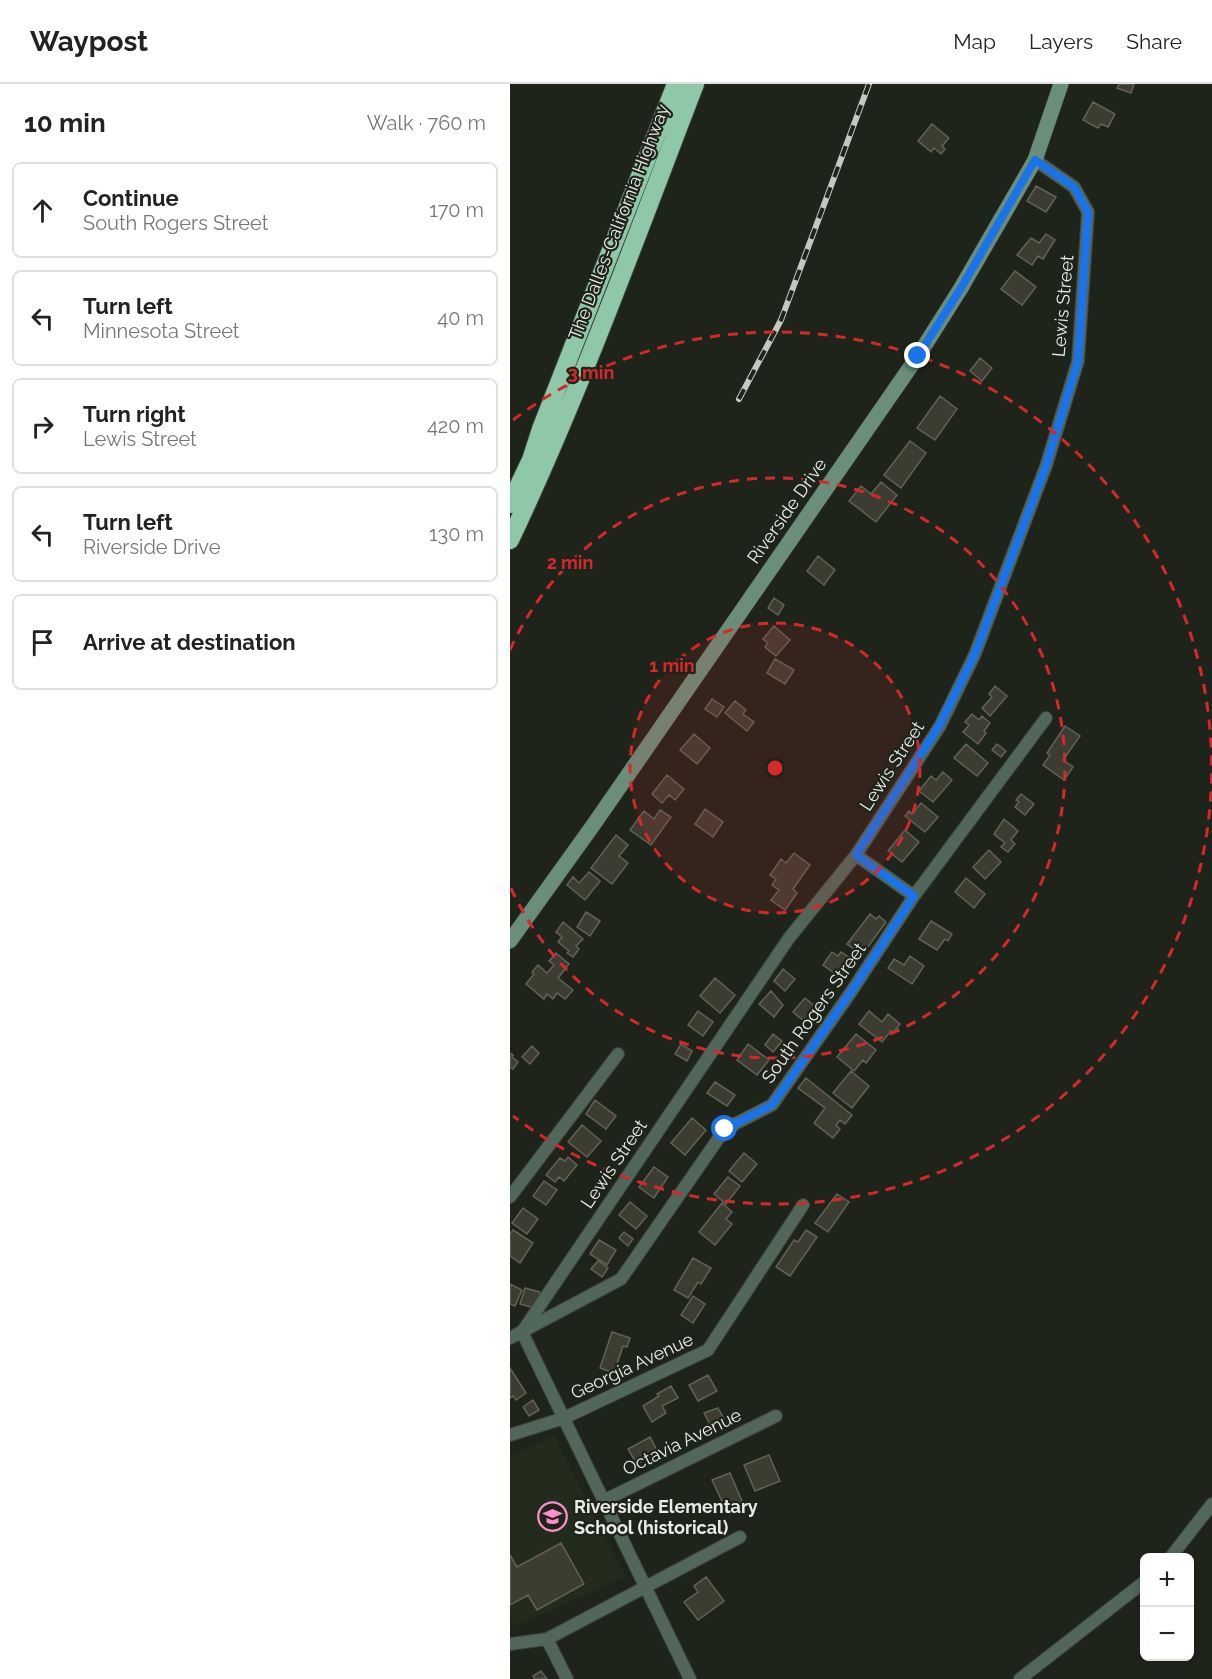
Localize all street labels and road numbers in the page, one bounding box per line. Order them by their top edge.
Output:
street label: The Dalles-California Highway [564,101,673,343]
street label: Lewis Street [1048,254,1077,358]
street label: Riverside Drive [743,454,831,567]
street label: Lewis Street [855,717,928,814]
street label: South Rogers Street [757,938,870,1087]
street label: Lewis Street [576,1115,651,1212]
street label: Georgia Avenue [567,1328,697,1403]
street label: Octavia Avenue [619,1404,745,1479]

